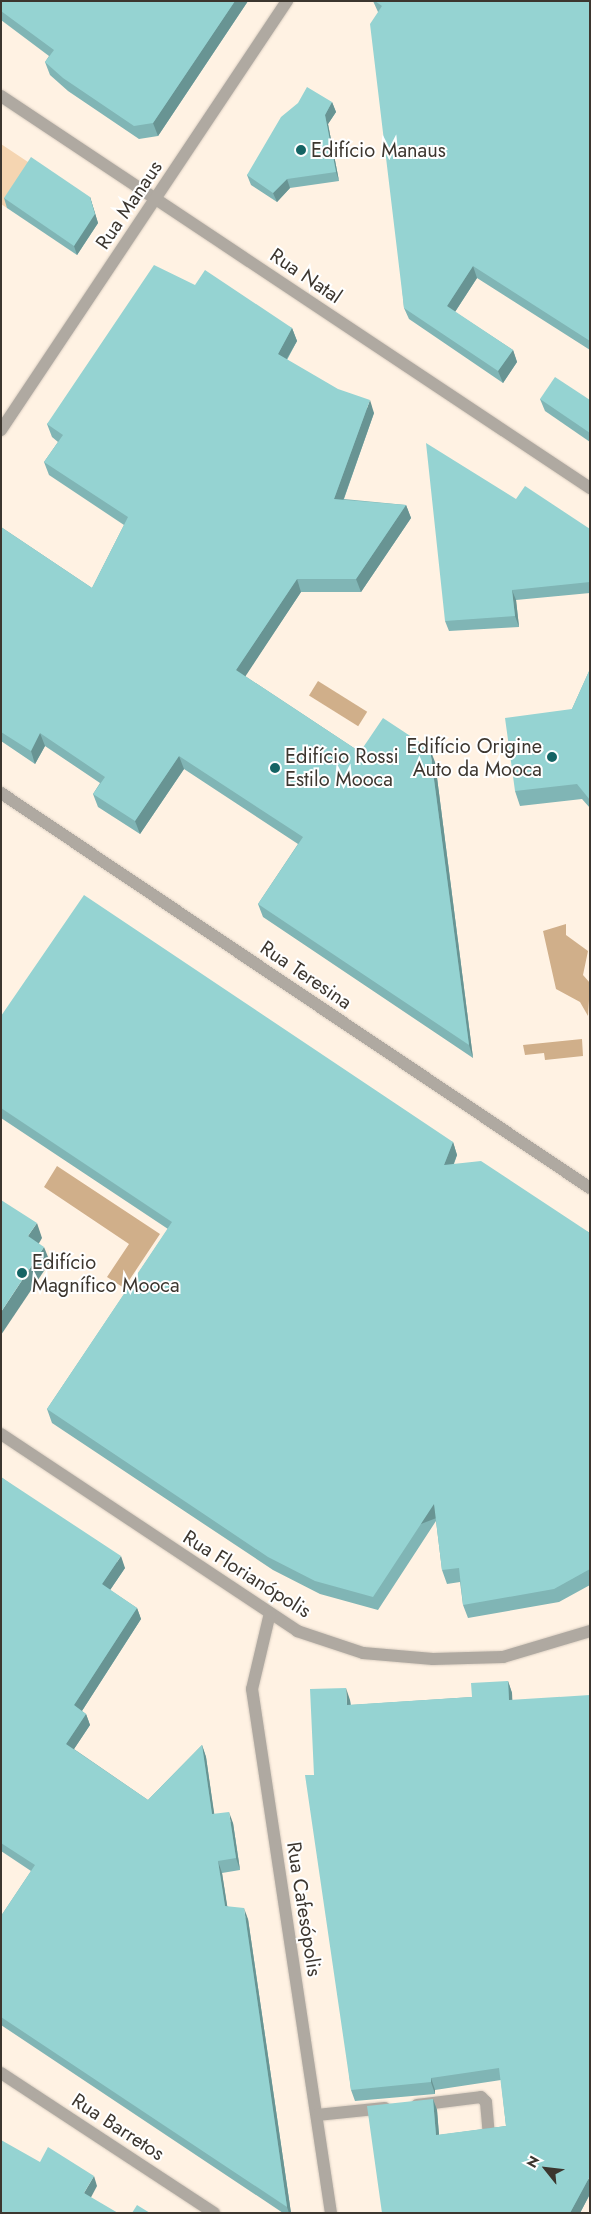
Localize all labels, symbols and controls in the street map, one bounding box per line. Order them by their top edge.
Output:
place label: Edifício Manaus [311,138,446,162]
marker: Edifício Manaus [295,144,307,156]
street label: Rua Manaus [91,156,167,254]
street label: Rua Natal [266,243,346,309]
place label: Edifício Origine Auto da Mooca [407,734,542,781]
place label: Edifício Rossi Estilo Mooca [285,744,399,791]
marker: Edifício Origine Auto da Mooca [546,751,558,763]
marker: Edifício Rossi Estilo Mooca [269,762,281,774]
street label: Rua Teresina [256,936,356,1014]
place label: Edifício Magnífico Mooca [32,1250,180,1297]
marker: Edifício Magnífico Mooca [16,1267,28,1279]
street label: Rua Florianópolis [179,1525,315,1623]
street label: Rua Cafesópolis [282,1840,326,1978]
street label: Rua Barretos [67,2088,169,2166]
north arrow [521,2144,571,2194]
text: N [521,2152,544,2171]

